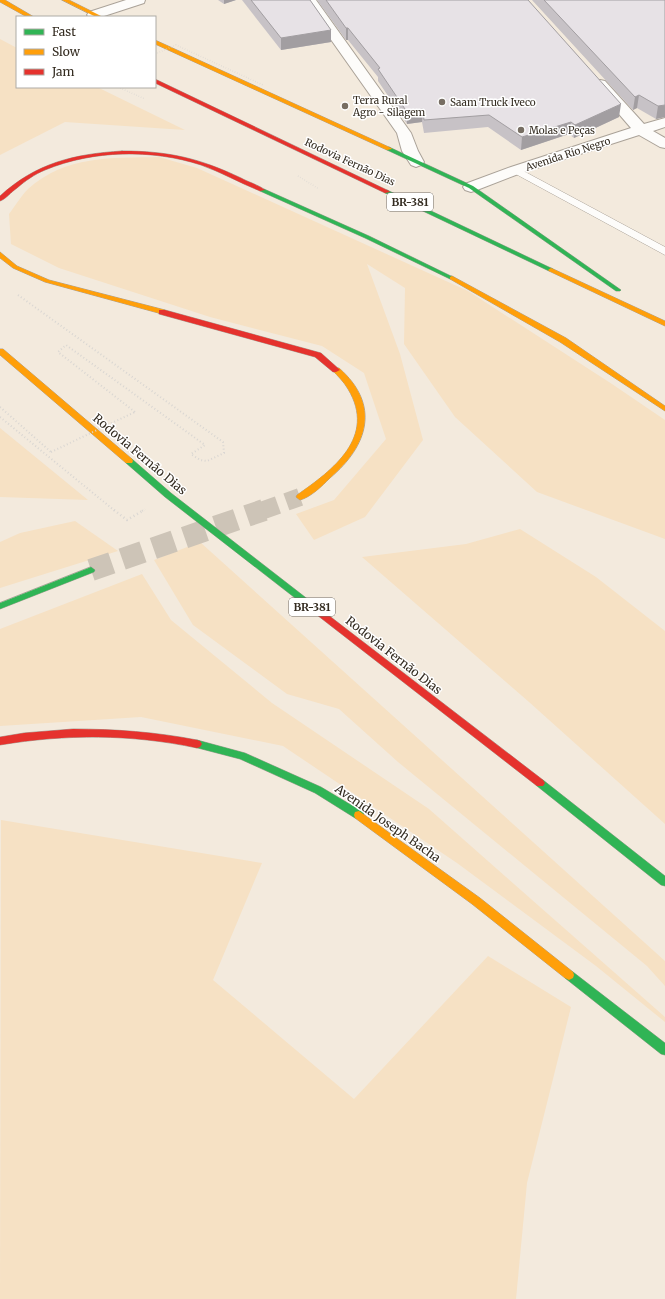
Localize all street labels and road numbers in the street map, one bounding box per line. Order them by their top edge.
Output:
street label: Avenida Rio Negro [523,134,612,174]
street label: Rodovia Fernão Dias [303,135,397,189]
road number: BR-381 [387,193,433,211]
street label: Rodovia Fernão Dias [90,410,190,498]
road number: BR-381 [289,598,335,616]
street label: Rodovia Fernão Dias [343,613,445,697]
street label: Avenida Joseph Bacha [332,780,444,865]

